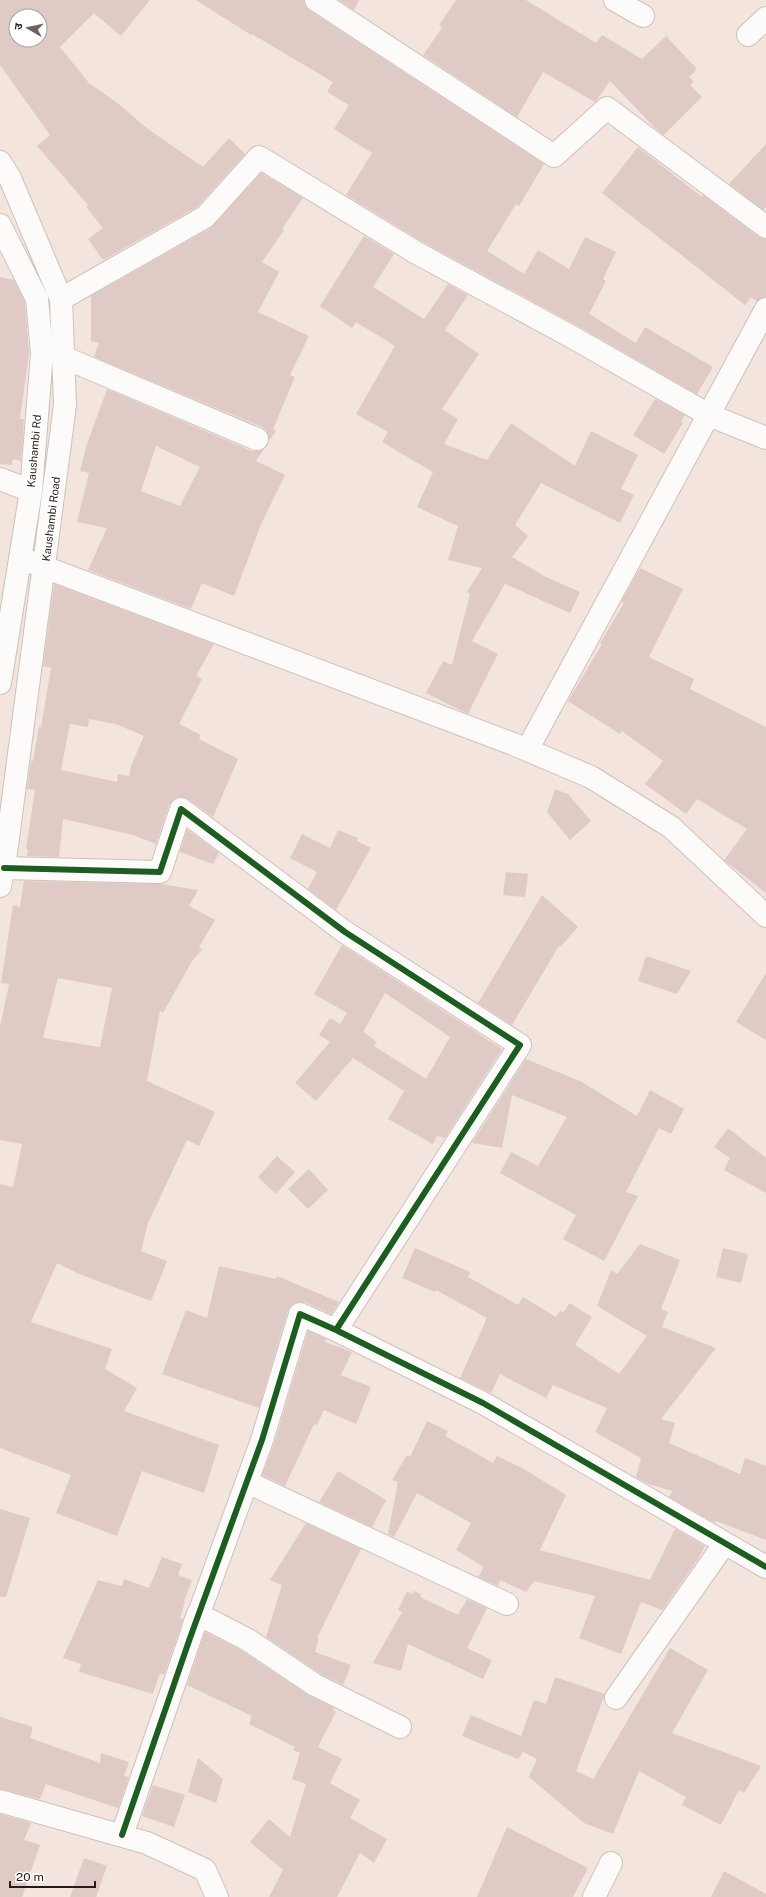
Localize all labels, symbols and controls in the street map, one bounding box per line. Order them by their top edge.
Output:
north arrow [8,8,48,48]
text: उ [12,22,25,31]
street label: Kaushambi Rd [25,414,43,488]
street label: Kaushambi Road [40,476,62,562]
scale bar [10,1863,95,1889]
text: 20 m [16,1870,44,1884]

